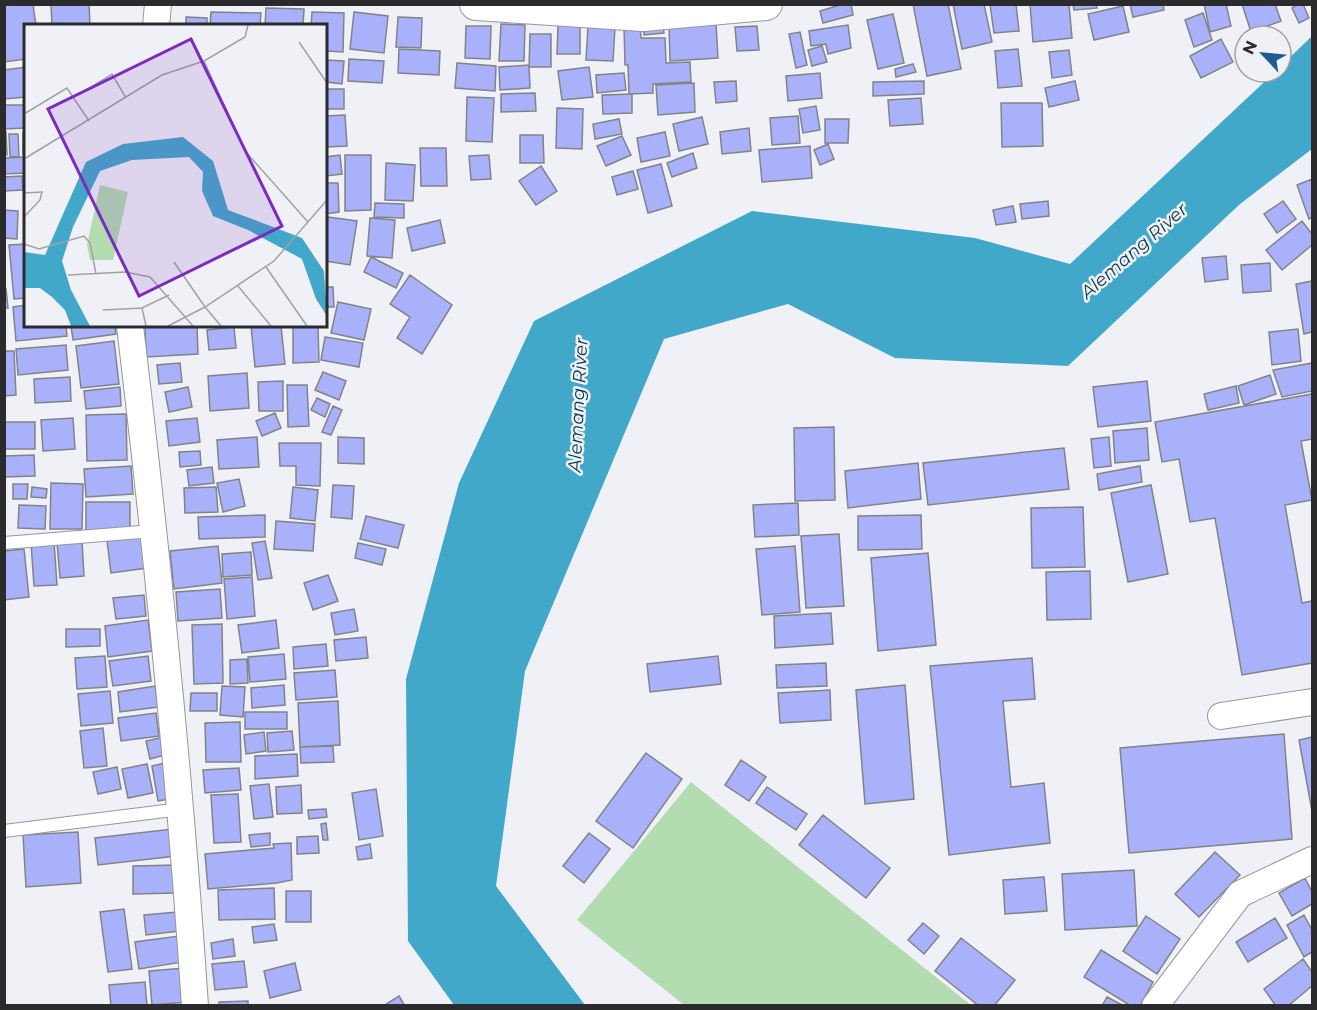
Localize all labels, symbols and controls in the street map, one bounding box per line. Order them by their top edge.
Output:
inset map [24,24,327,327]
north arrow [1233,24,1293,84]
text: N [1239,38,1261,58]
water label: Alemang River [1075,198,1193,304]
water label: Alemang River [563,336,593,474]

